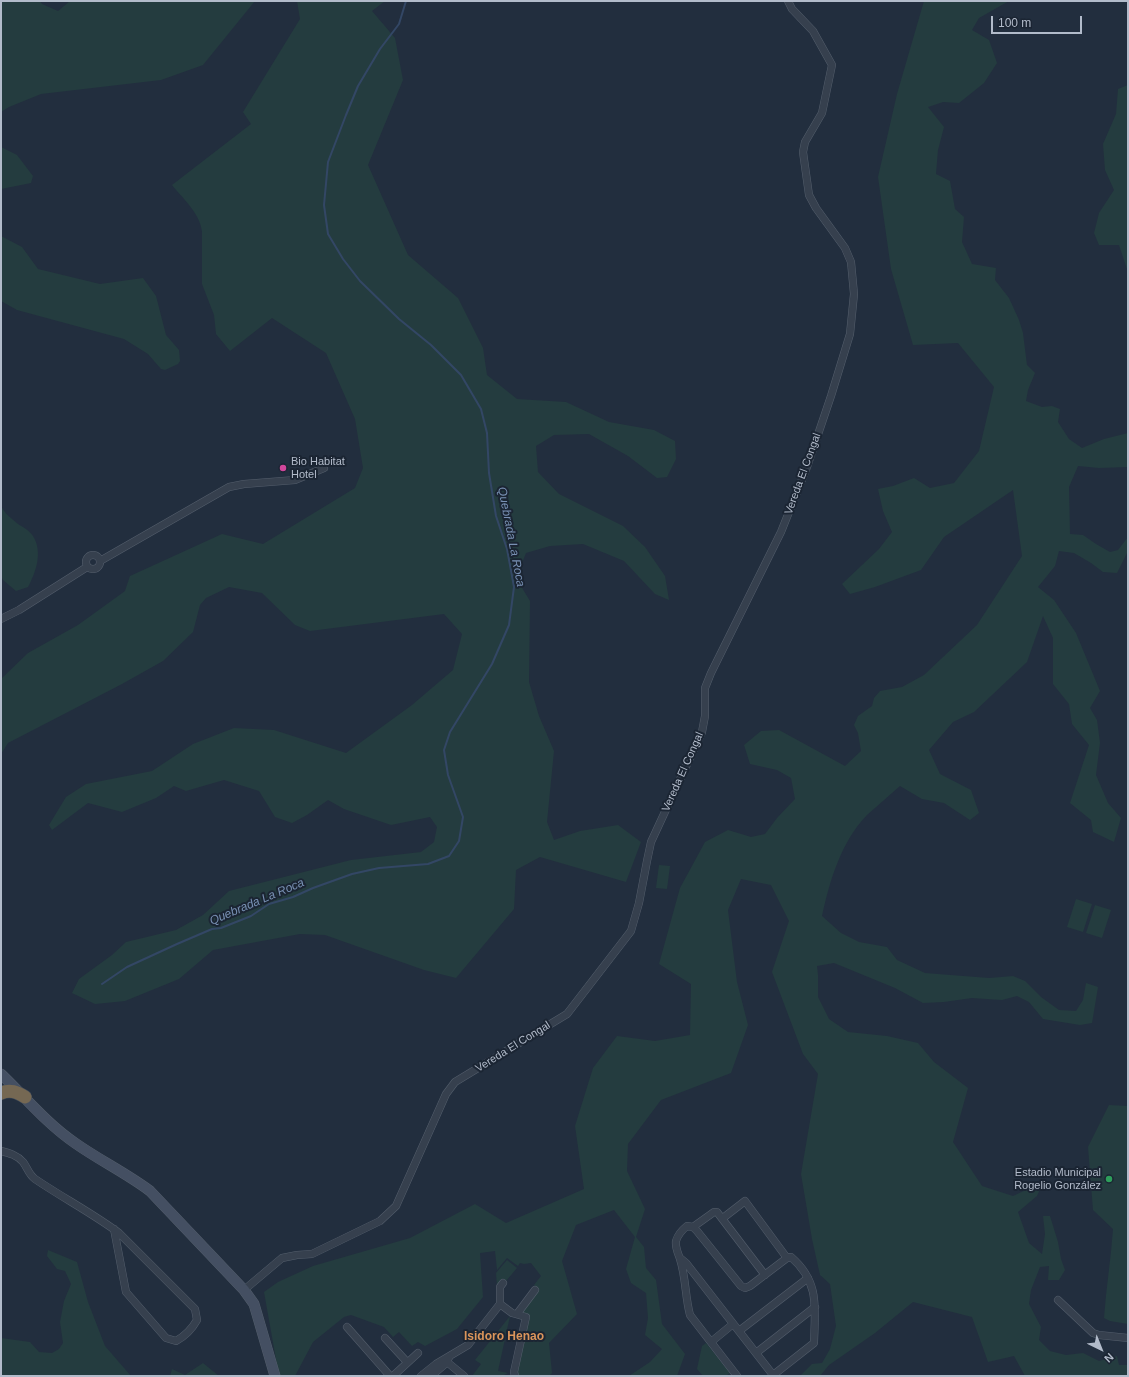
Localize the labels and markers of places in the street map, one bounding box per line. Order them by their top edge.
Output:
place label: Bio Habitat Hotel [291,455,345,481]
marker: Bio Habitat Hotel [278,463,288,473]
place label: Estadio Municipal Rogelio González [1014,1166,1101,1192]
marker: Estadio Municipal Rogelio González [1104,1174,1114,1184]

